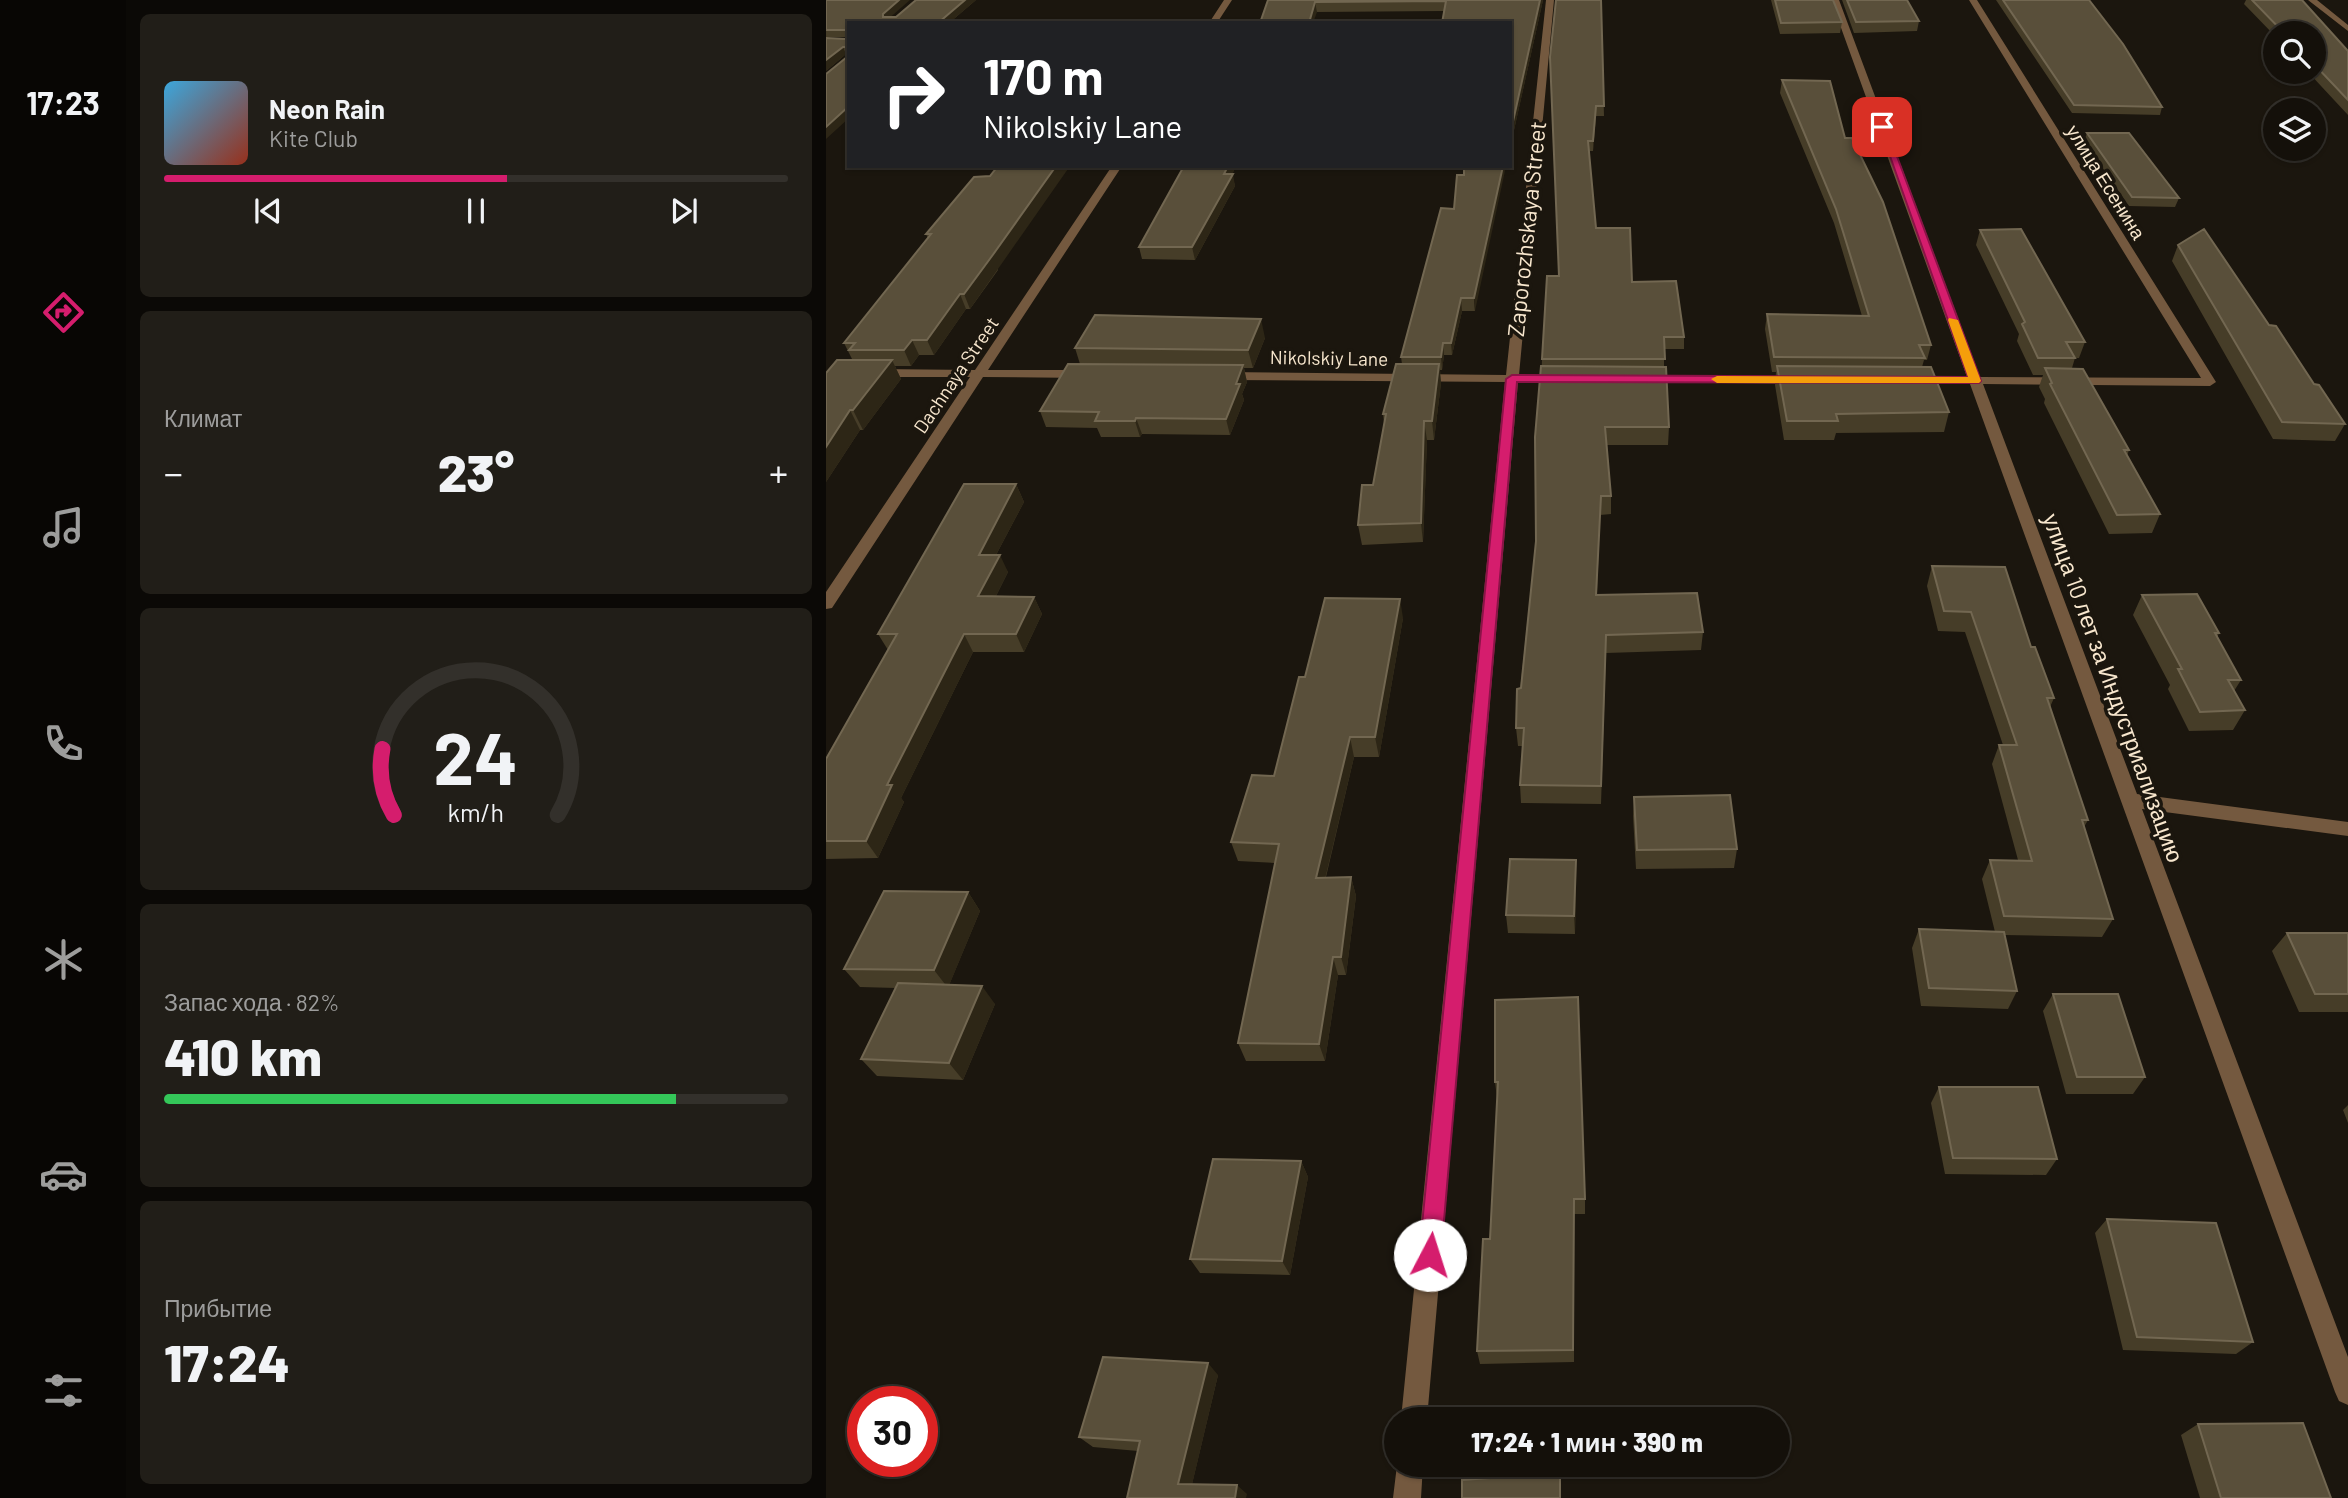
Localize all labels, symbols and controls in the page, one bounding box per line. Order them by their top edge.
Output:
map controls [2263,21,2326,161]
button: search [2263,21,2326,84]
text: 170 m [983,46,1103,105]
icon: right [868,49,959,140]
text: 17:23 [26,83,100,121]
text: Neon Rain [269,93,385,124]
pin [1852,97,1912,157]
button: layers [2263,98,2326,161]
text: Nikolskiy Lane [983,106,1182,144]
icon: arrive [1863,108,1901,146]
street label: Zaporozhskaya Street [1501,120,1551,338]
street label: улица Есенина [2062,120,2151,244]
text: Kite Club [269,124,358,152]
icon: previous [249,192,287,230]
icon: pause [457,192,495,230]
icon: next [665,192,703,230]
icon: directions [39,288,88,337]
street label: Dachnaya Street [908,312,1003,437]
street label: Nikolskiy Lane [1270,345,1388,370]
text: Климат [164,404,242,432]
text: 23° [438,440,514,502]
text: − [164,449,183,495]
text: + [769,449,788,495]
icon: music [39,503,88,552]
street label: улица 10 лет за Индустриализацию [2038,509,2190,866]
text: 24 [434,712,518,800]
icon: phone [39,719,88,768]
text: km/h [448,797,504,827]
icon: climate [39,935,88,984]
text: Запас хода · 82% [164,988,340,1016]
text: 410 km [164,1024,322,1086]
icon: car [39,1150,88,1199]
position arrow [1393,1218,1467,1292]
text: Прибытие [164,1294,272,1322]
text: 17:24 [164,1330,290,1392]
icon: filters [39,1366,88,1415]
speed limit sign: 30 [847,1386,938,1477]
text: 17:24 · 1 мин · 390 m [1471,1426,1703,1457]

